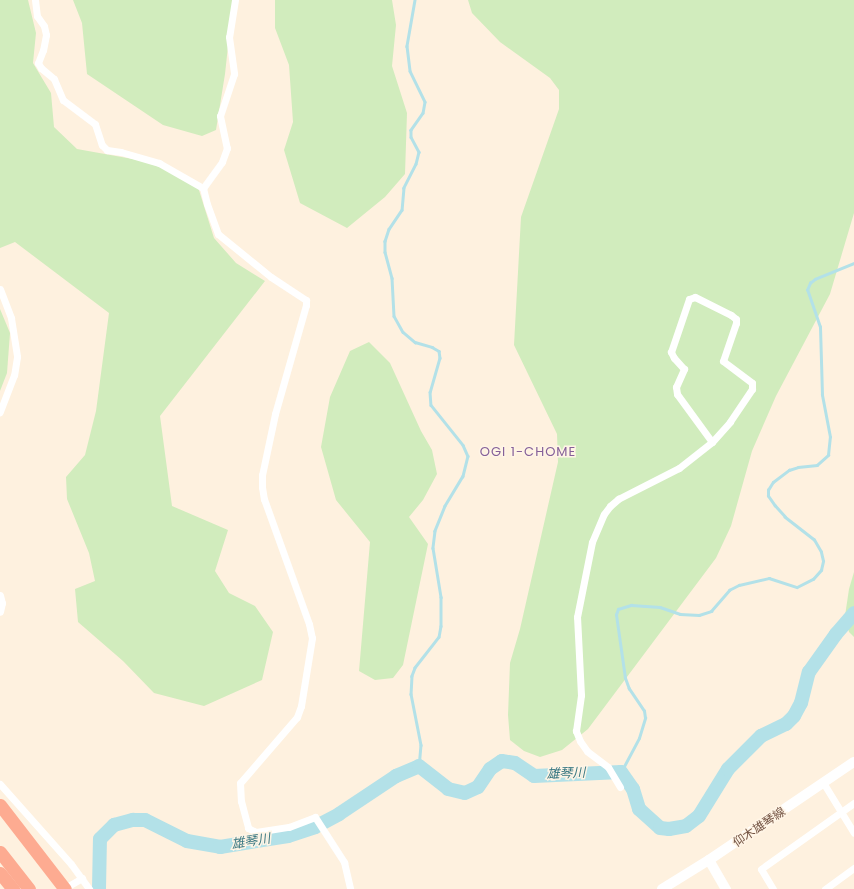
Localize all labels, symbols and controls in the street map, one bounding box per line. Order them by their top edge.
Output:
district label: OGI 1-CHOME [480,444,576,460]
water label: 雄琴川 [546,766,586,782]
street label: 仰木雄琴線 [730,804,788,850]
water label: 雄琴川 [231,831,271,853]

